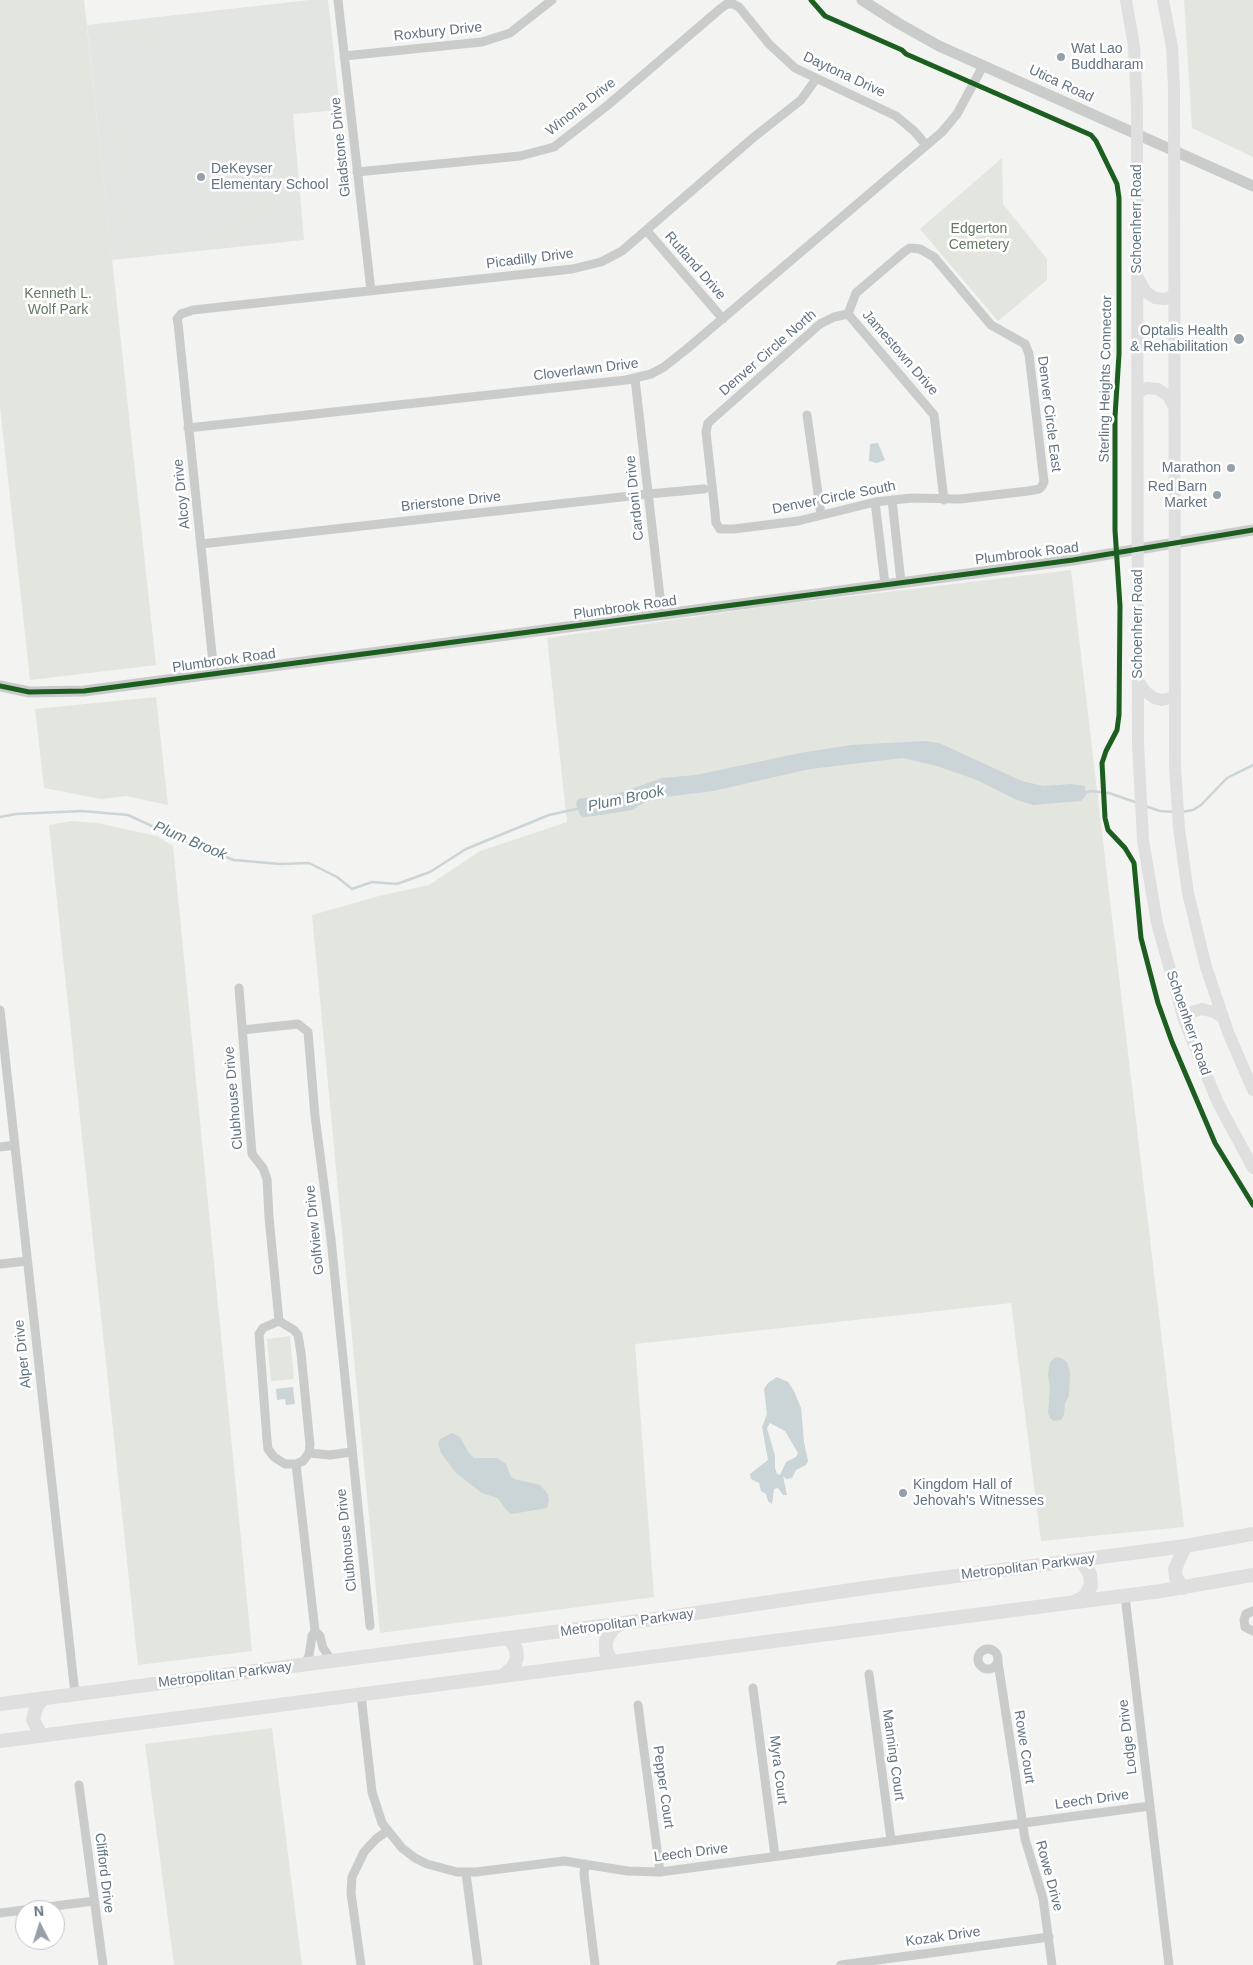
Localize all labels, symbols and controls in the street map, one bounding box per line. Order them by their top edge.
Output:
street label: Roxbury Drive [393,19,483,45]
place label: Wat Lao Buddharam [1071,41,1143,74]
street label: Daytona Drive [800,49,888,101]
marker: Wat Lao Buddharam [1055,51,1067,63]
street label: Utica Road [1026,62,1096,106]
street label: Winona Drive [543,75,619,139]
street label: Gladstone Drive [327,96,355,198]
place label: DeKeyser Elementary School [211,161,329,193]
street label: Schoenherr Road [1129,164,1145,274]
marker: DeKeyser Elementary School [195,171,207,183]
park label: Edgerton Cemetery [949,221,1009,253]
street label: Rutland Drive [661,228,729,304]
street label: Picadilly Drive [485,245,575,273]
park label: Kenneth L. Wolf Park [24,286,92,318]
street label: Sterling Heights Connector [1096,295,1116,463]
street label: Denver Circle North [716,306,820,400]
street label: Jamestown Drive [858,307,942,399]
place label: Optalis Health & Rehabilitation [1130,323,1228,356]
marker: Optalis Health & Rehabilitation [1232,332,1246,346]
street label: Cloverlawn Drive [532,355,640,385]
street label: Denver Circle East [1034,355,1064,473]
street label: Cardoni Drive [622,455,648,541]
street label: Alcoy Drive [170,458,194,530]
place label: Marathon [1162,460,1221,476]
marker: Marathon [1225,462,1237,474]
street label: Denver Circle South [771,478,897,518]
place label: Red Barn Market [1148,479,1207,512]
street label: Brierstone Drive [400,488,502,516]
marker: Red Barn Market [1211,489,1223,501]
street label: Plumbrook Road [974,539,1080,569]
street label: Schoenherr Road [1130,569,1146,679]
street label: Plumbrook Road [572,592,678,624]
street label: Plumbrook Road [171,645,277,677]
water label: Plum Brook [586,782,666,816]
water label: Plum Brook [151,818,229,864]
street label: Schoenherr Road [1162,968,1214,1078]
street label: Clubhouse Drive [221,1046,247,1150]
street label: Golfview Drive [302,1184,328,1276]
street label: Alper Drive [11,1319,35,1389]
place label: Kingdom Hall of Jehovah's Witnesses [913,1477,1044,1510]
marker: Kingdom Hall of Jehovah's Witnesses [897,1487,909,1499]
street label: Clubhouse Drive [333,1488,361,1592]
street label: Metropolitan Parkway [960,1550,1096,1584]
street label: Metropolitan Parkway [559,1605,695,1641]
street label: Metropolitan Parkway [157,1658,293,1692]
street label: Lodge Drive [1115,1699,1141,1775]
street label: Manning Court [878,1708,908,1802]
street label: Rowe Court [1010,1709,1038,1785]
street label: Myra Court [765,1735,791,1805]
street label: Pepper Court [649,1745,677,1829]
street label: Leech Drive [1054,1786,1130,1814]
street label: Clifford Drive [91,1832,117,1914]
street label: Rowe Drive [1032,1839,1066,1913]
street label: Leech Drive [653,1840,729,1866]
north arrow [15,1900,65,1950]
text: N [33,1903,45,1919]
street label: Kozak Drive [904,1923,982,1951]

